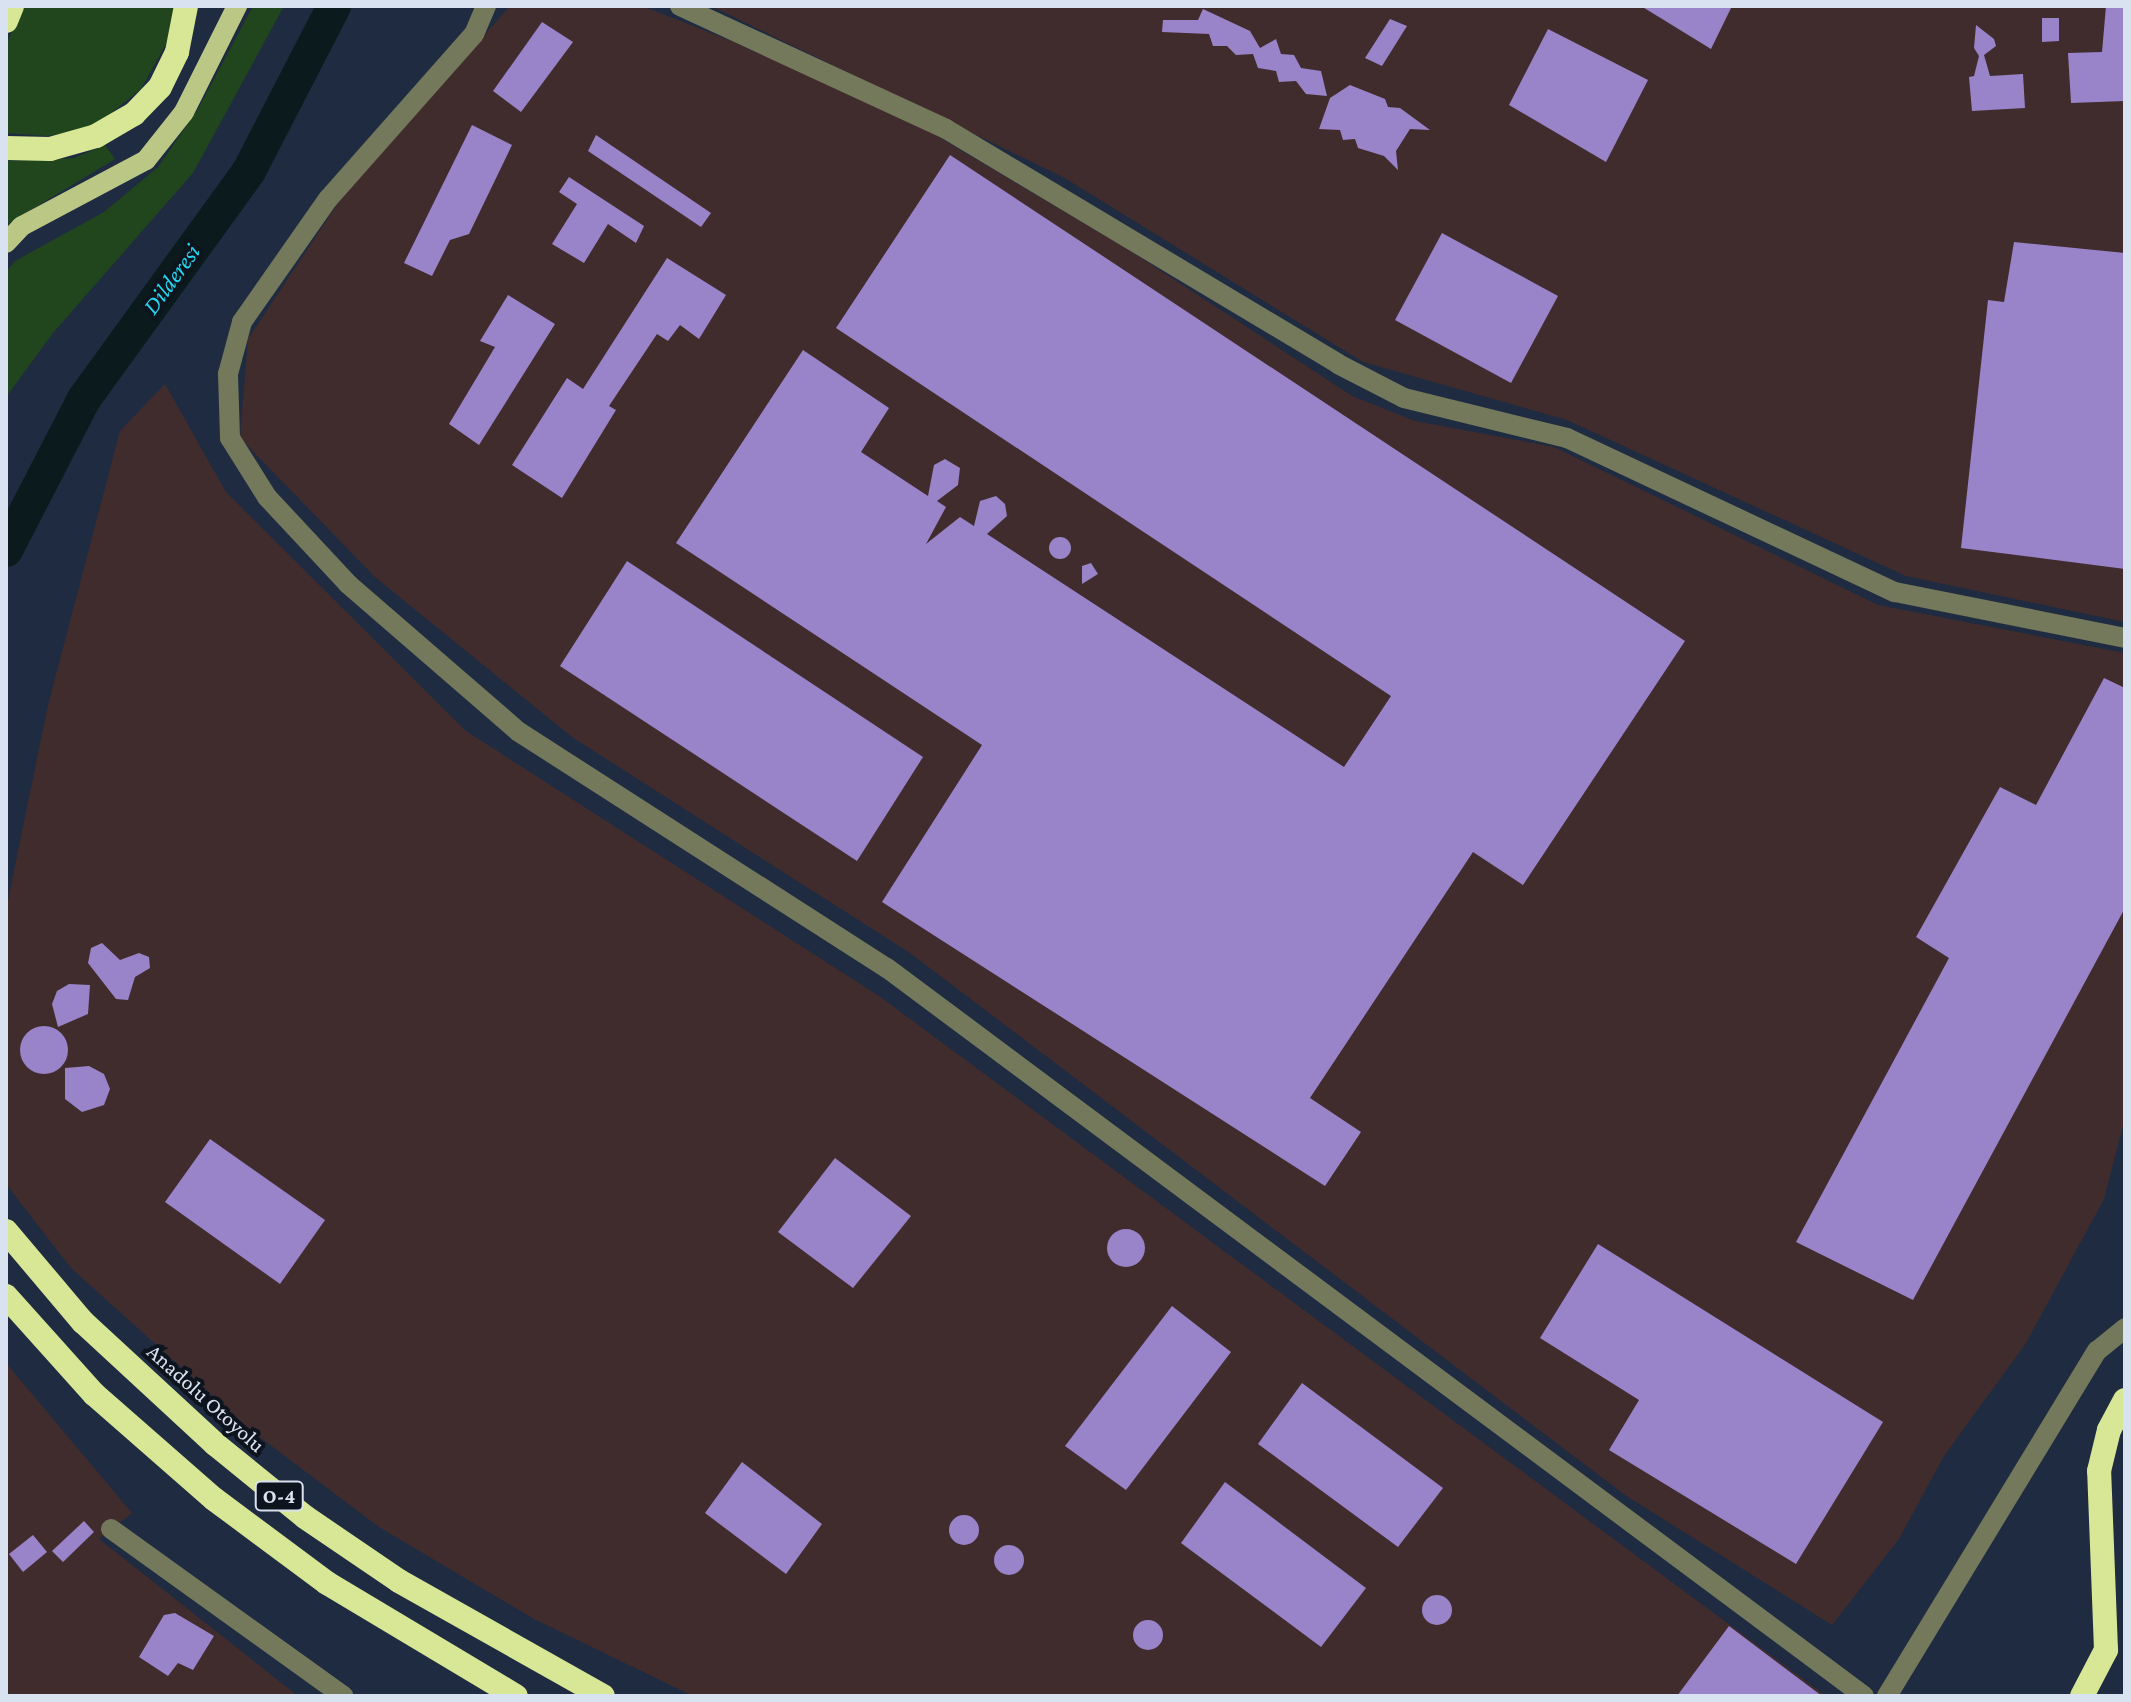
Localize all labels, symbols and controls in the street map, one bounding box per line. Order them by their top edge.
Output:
water label: Dilderesi [136,238,206,320]
street label: Anadolu Otoyolu [142,1338,270,1458]
road number: O-4 [253,1480,305,1512]

